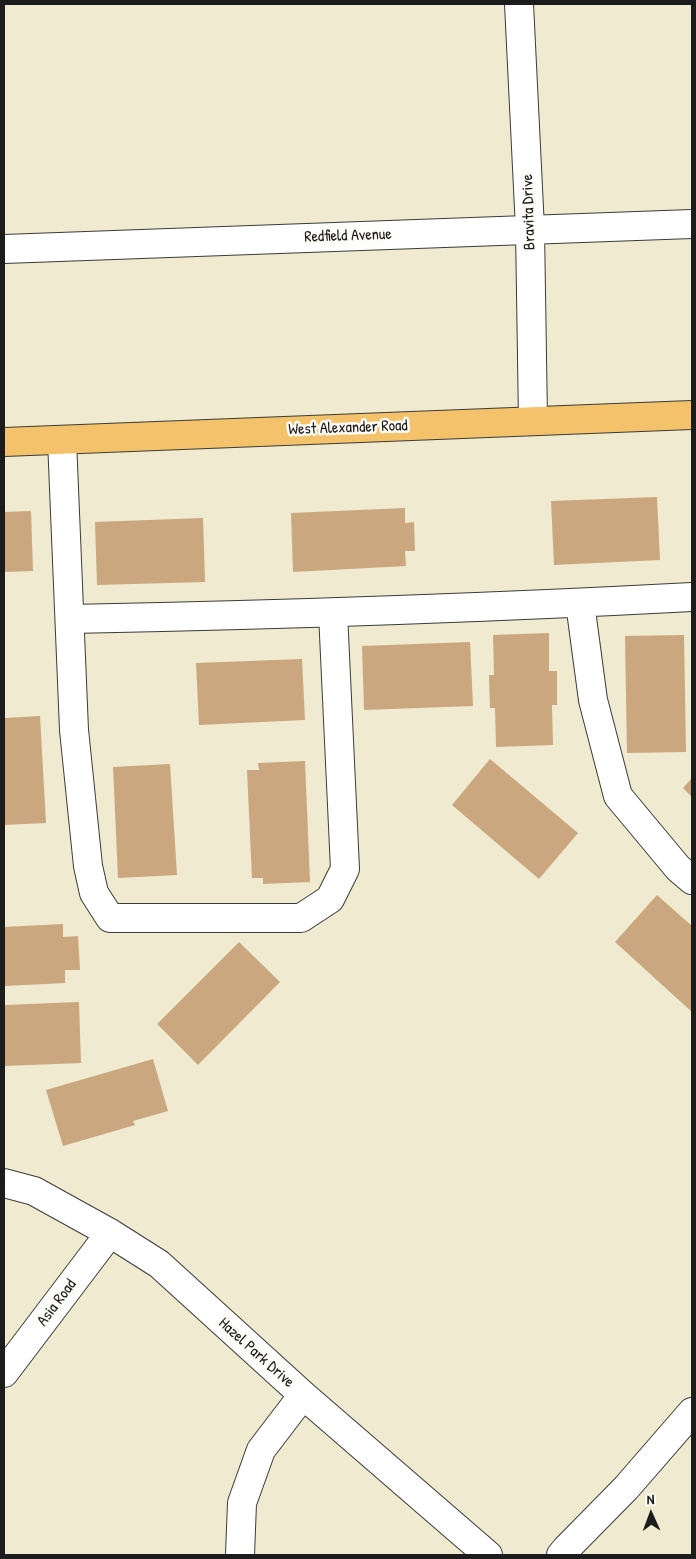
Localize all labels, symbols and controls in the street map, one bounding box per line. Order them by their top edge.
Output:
street label: Bravita Drive [518,174,540,250]
street label: Redfield Avenue [304,225,392,247]
street label: West Alexander Road [288,416,408,440]
street label: Asia Road [33,1276,81,1330]
street label: Hazel Park Drive [214,1314,298,1392]
north arrow [626,1489,676,1539]
text: N [646,1489,655,1508]

